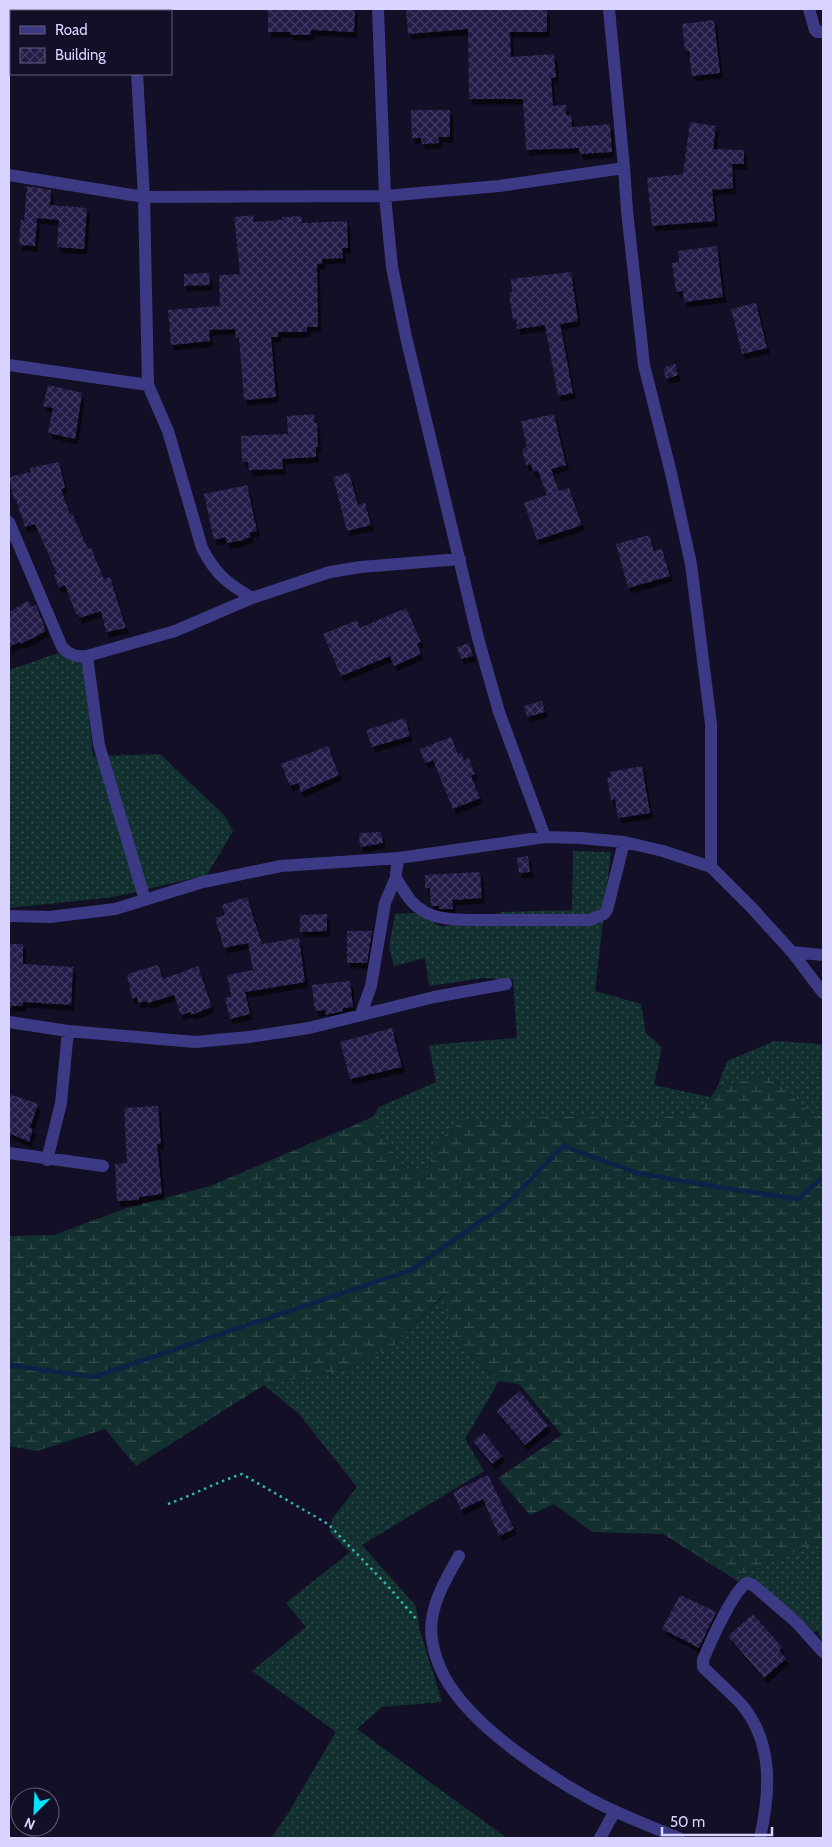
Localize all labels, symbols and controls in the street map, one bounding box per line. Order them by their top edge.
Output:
legend [10,10,172,75]
text: Road [55,21,88,39]
text: Building [55,46,106,64]
north arrow [10,1787,60,1837]
scale bar [662,1804,772,1836]
text: 50 m [670,1813,705,1831]
text: N [22,1814,38,1834]

